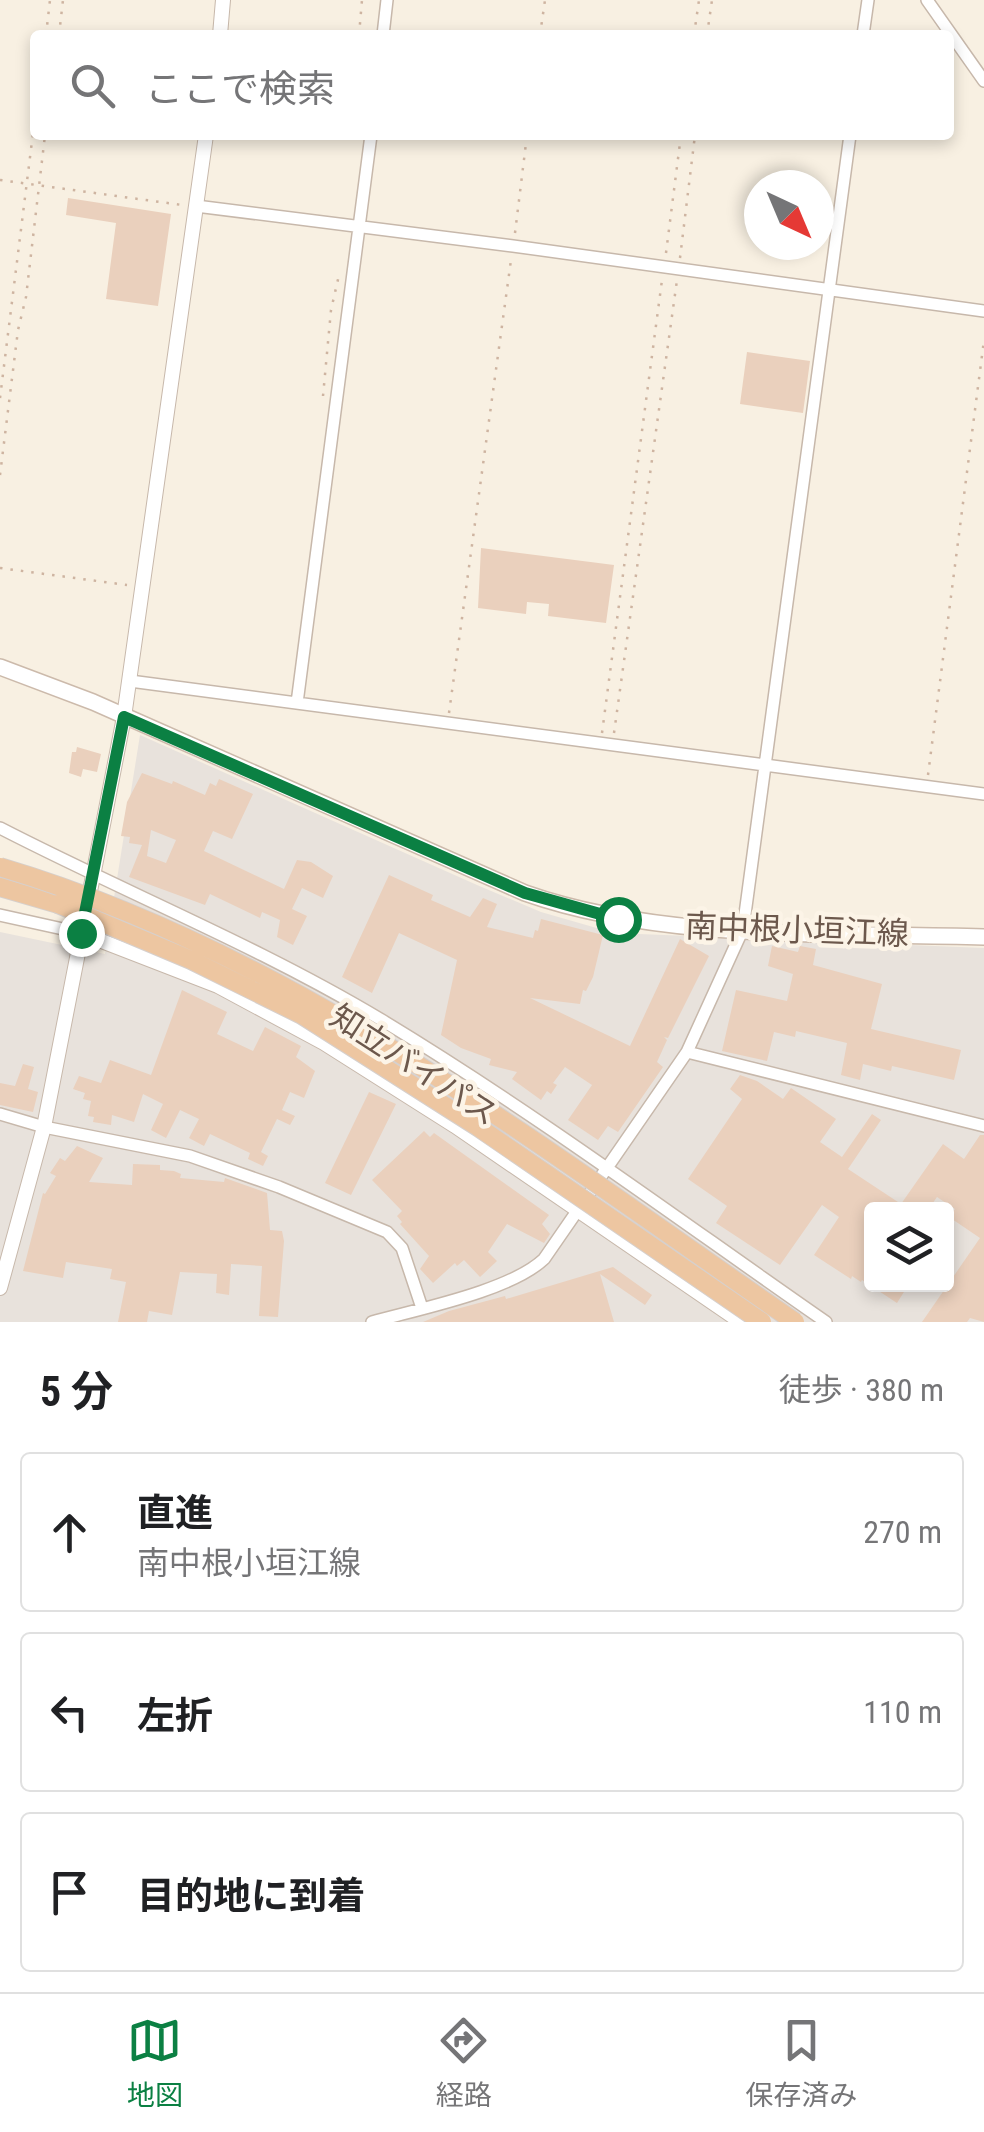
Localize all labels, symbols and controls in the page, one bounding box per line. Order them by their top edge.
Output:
search box [30,30,954,140]
icon: search [65,58,120,113]
text: ここで検索 [145,67,335,111]
north arrow [744,170,834,260]
route start [596,897,642,943]
street label: 南中根小垣江線 [684,907,910,953]
route end [59,911,105,957]
street label: 知立バイパス [323,997,505,1133]
map controls [864,1202,954,1292]
button: layers [864,1202,954,1292]
text: 5 分 [40,1367,113,1416]
text: 徒歩 · 380 m [779,1371,944,1409]
text: 直進 [137,1491,213,1535]
icon: ahead [42,1505,97,1560]
text: 270 m [863,1513,942,1551]
text: 南中根小垣江線 [137,1544,361,1582]
icon: left [42,1685,97,1740]
text: 110 m [863,1693,942,1731]
text: 左折 [137,1694,213,1738]
icon: arrive [42,1865,97,1920]
text: 目的地に到着 [137,1874,365,1918]
tab: 地図 [127,2013,183,2113]
tab: 経路 [436,2013,492,2113]
tab: 保存済み [745,2013,857,2113]

